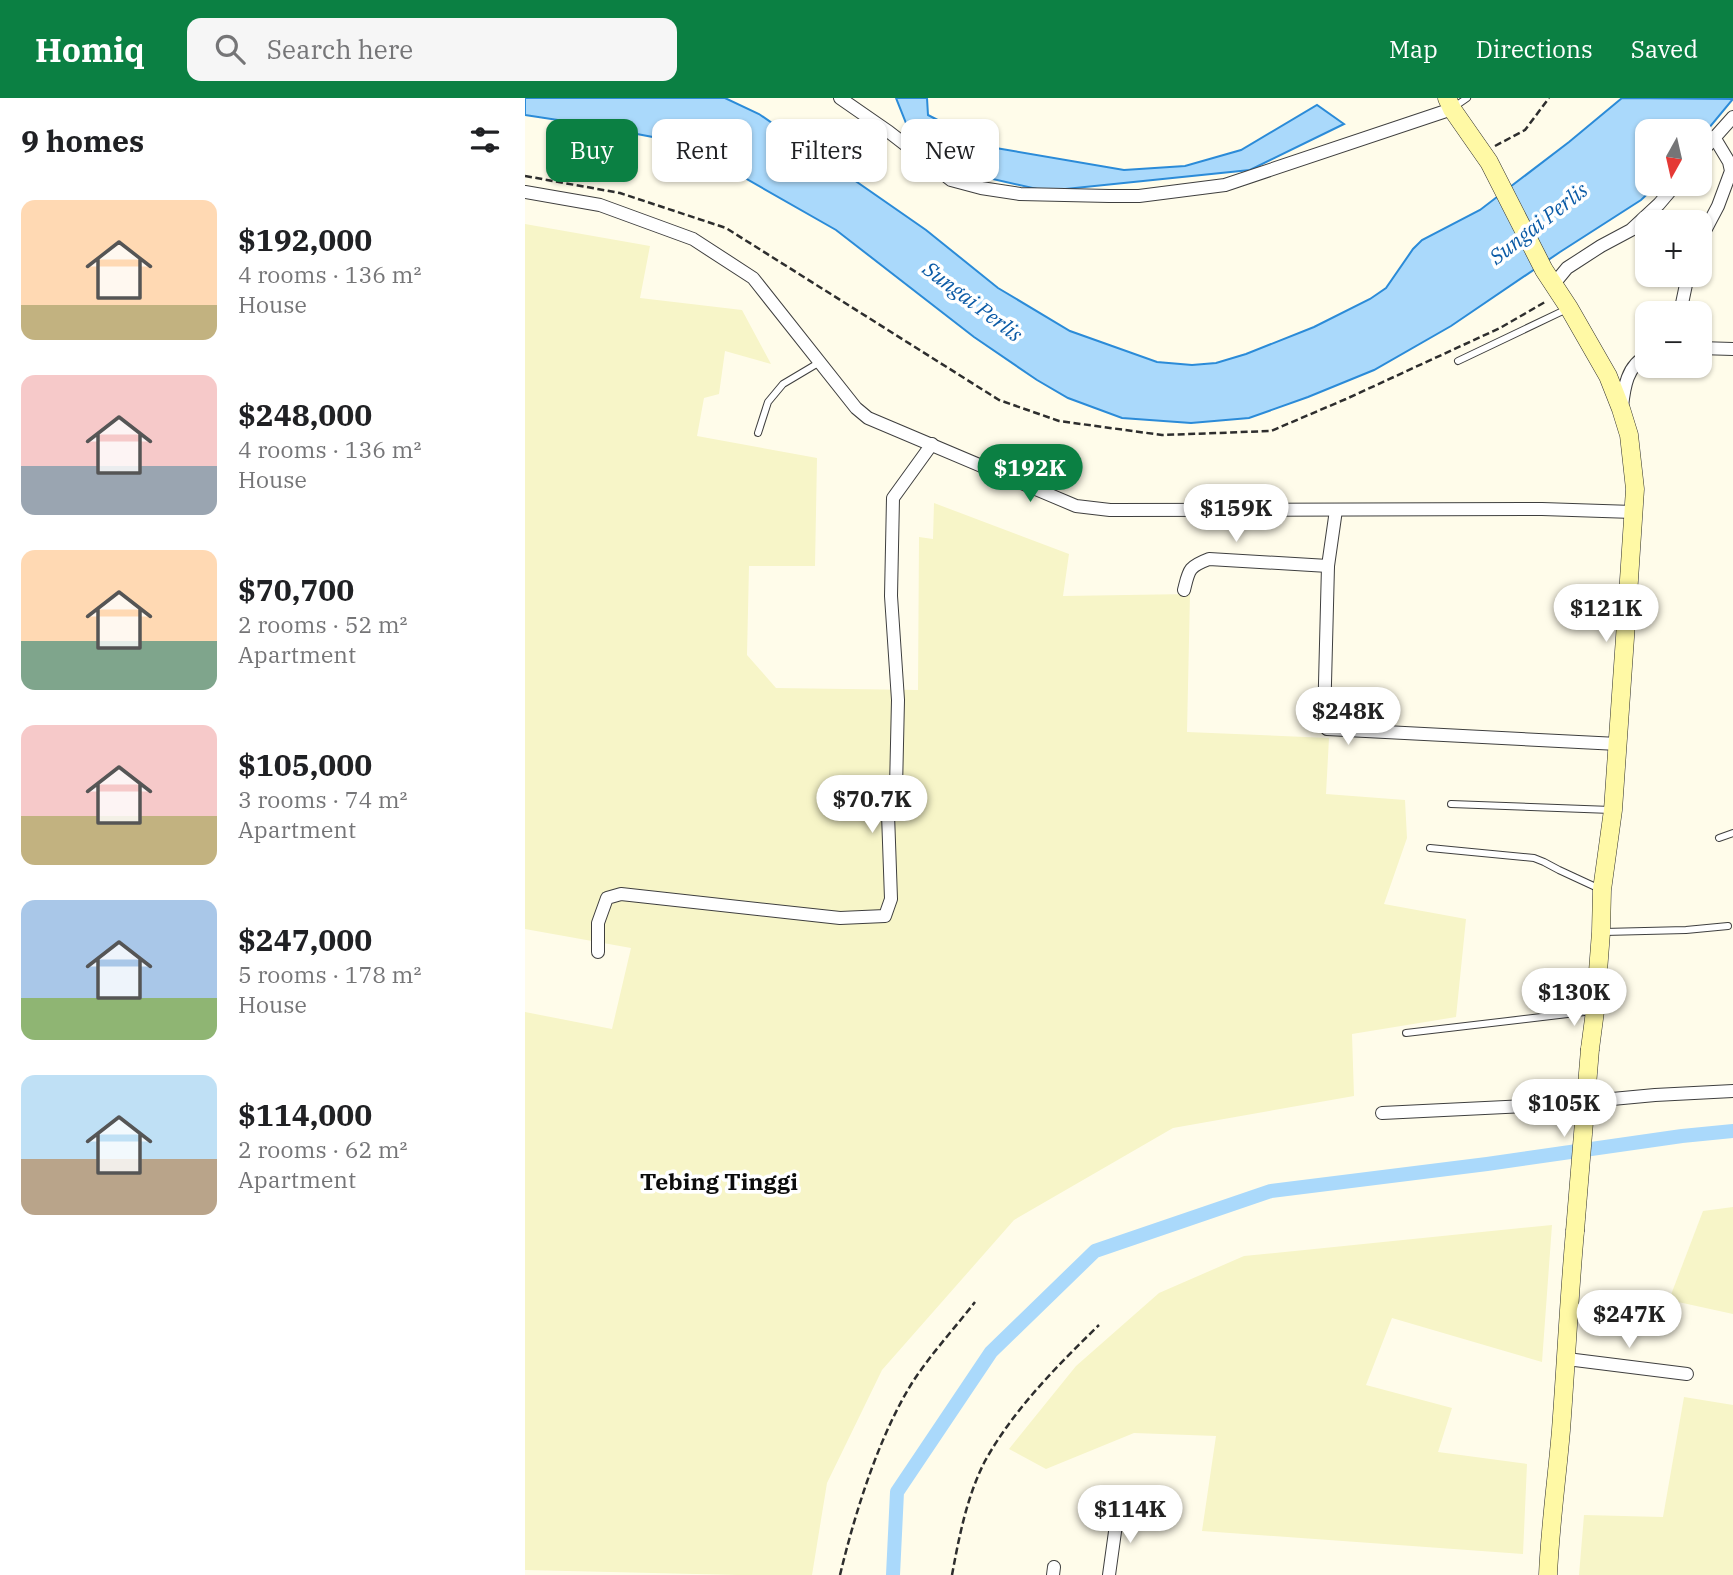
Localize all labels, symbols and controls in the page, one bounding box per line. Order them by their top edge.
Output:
search box [187,18,677,81]
text: Homiq [35,28,145,71]
icon: search [211,30,249,68]
text: Search here [267,32,413,66]
text: Map [1389,33,1438,65]
text: Directions [1476,33,1593,65]
text: Saved [1631,33,1698,65]
chip: Buy [546,119,638,182]
chip: Rent [652,119,752,182]
chip: Filters [766,119,887,182]
chip: New [901,119,999,182]
north arrow [1635,119,1711,196]
map controls [1635,119,1712,378]
text: 9 homes [21,121,144,160]
icon: filters [466,121,504,159]
water label: Sungai Perlis [1482,176,1593,271]
button: + [1635,210,1712,287]
text: $192,000 [238,220,372,259]
icon: home [77,228,161,312]
water label: Sungai Perlis [917,254,1029,348]
text: 4 rooms · 136 m² [238,259,421,289]
text: House [238,289,307,319]
button: − [1635,301,1712,378]
text: $248,000 [238,395,372,434]
icon: home [77,403,161,487]
text: 4 rooms · 136 m² [238,434,421,464]
pin: $192K [981,444,1079,504]
text: $192K [994,452,1066,482]
text: House [238,464,307,494]
pin: $159K [1187,484,1285,544]
text: $159K [1200,492,1272,522]
text: $70,700 [238,570,354,609]
icon: home [77,578,161,662]
pin: $121K [1557,584,1655,644]
text: $121K [1570,592,1642,622]
text: 2 rooms · 52 m² [238,609,408,639]
text: Apartment [238,639,356,669]
pin: $248K [1299,688,1397,747]
text: $248K [1312,695,1384,725]
text: $105,000 [238,745,372,784]
icon: home [77,753,161,837]
pin: $70.7K [815,776,929,835]
text: $70.7K [832,783,912,813]
text: 3 rooms · 74 m² [238,784,408,814]
text: Apartment [238,814,356,844]
text: $247,000 [238,920,372,959]
icon: home [77,928,161,1012]
text: 5 rooms · 178 m² [238,959,421,989]
pin: $130K [1525,968,1623,1028]
text: $130K [1538,976,1610,1006]
text: House [238,989,307,1019]
pin: $105K [1515,1080,1613,1139]
text: $105K [1528,1087,1600,1117]
text: $114,000 [238,1095,372,1134]
icon: home [77,1103,161,1187]
text: 2 rooms · 62 m² [238,1134,408,1164]
text: Apartment [238,1164,356,1194]
district label: Tebing Tinggi [640,1166,798,1196]
pin: $247K [1580,1290,1678,1350]
text: $247K [1593,1298,1665,1328]
pin: $114K [1081,1486,1179,1545]
text: $114K [1094,1493,1166,1523]

